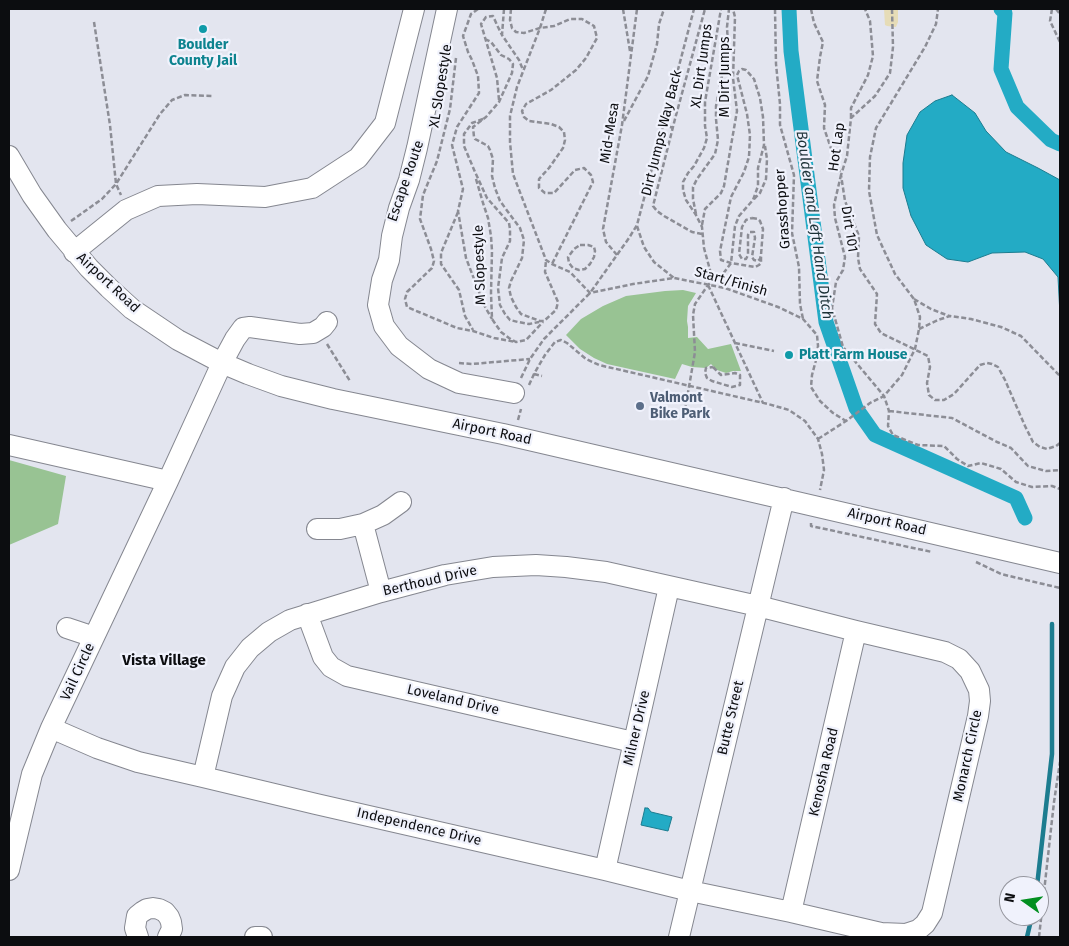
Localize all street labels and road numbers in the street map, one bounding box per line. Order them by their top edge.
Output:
street label: XL Dirt Jumps [688,23,716,109]
street label: M Dirt Jumps [717,36,733,118]
street label: XL Slopestyle [426,43,456,129]
street label: Dirt Jumps Way Back [638,68,686,198]
street label: Mid-Mesa [597,101,623,165]
street label: Hot Lap [825,121,849,173]
street label: Escape Route [384,138,428,224]
street label: Grasshopper [772,168,794,250]
street label: Dirt 101 [837,205,861,253]
street label: M Slopestyle [470,225,490,305]
street label: Airport Road [73,249,143,317]
street label: Start/Finish [693,264,769,300]
street label: Airport Road [451,415,533,449]
street label: Airport Road [846,505,928,539]
street label: Berthoud Drive [381,562,479,600]
street label: Vail Circle [57,640,99,704]
street label: Butte Street [714,679,748,757]
street label: Loveland Drive [405,681,501,719]
street label: Milner Drive [620,689,654,767]
street label: Monarch Circle [950,708,986,804]
street label: Kenosha Road [806,726,842,818]
street label: Independence Drive [355,805,483,849]

